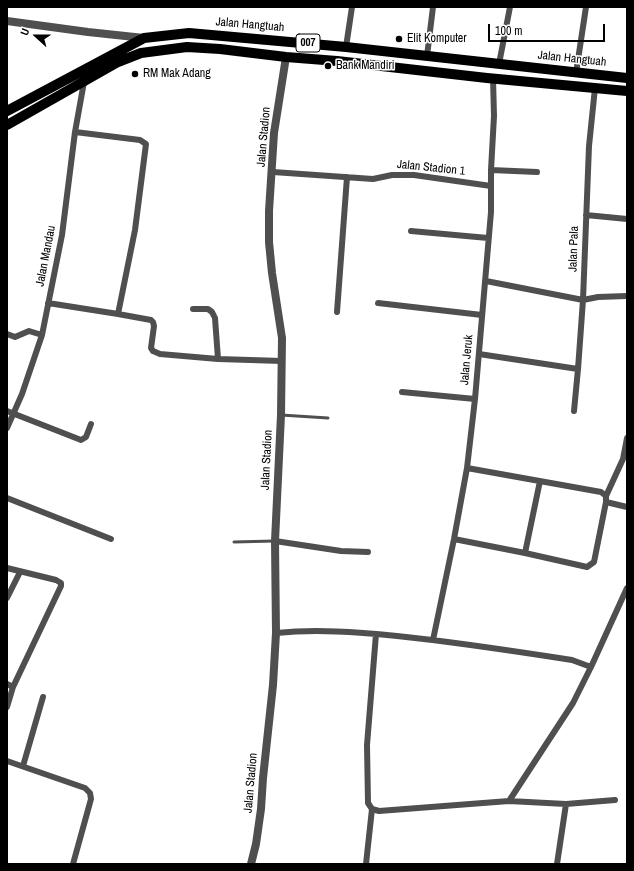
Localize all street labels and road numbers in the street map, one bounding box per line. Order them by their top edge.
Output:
street label: Jalan Hangtuah [215,15,285,35]
road number: 007 [296,34,320,52]
street label: Jalan Hangtuah [537,48,607,70]
street label: Jalan Stadion [254,106,274,168]
street label: Jalan Stadion 1 [396,157,466,179]
street label: Jalan Mandau [33,224,59,288]
street label: Jalan Pala [566,226,582,272]
street label: Jalan Jeruk [458,334,476,386]
street label: Jalan Stadion [258,430,276,490]
street label: Jalan Stadion [241,752,261,814]

